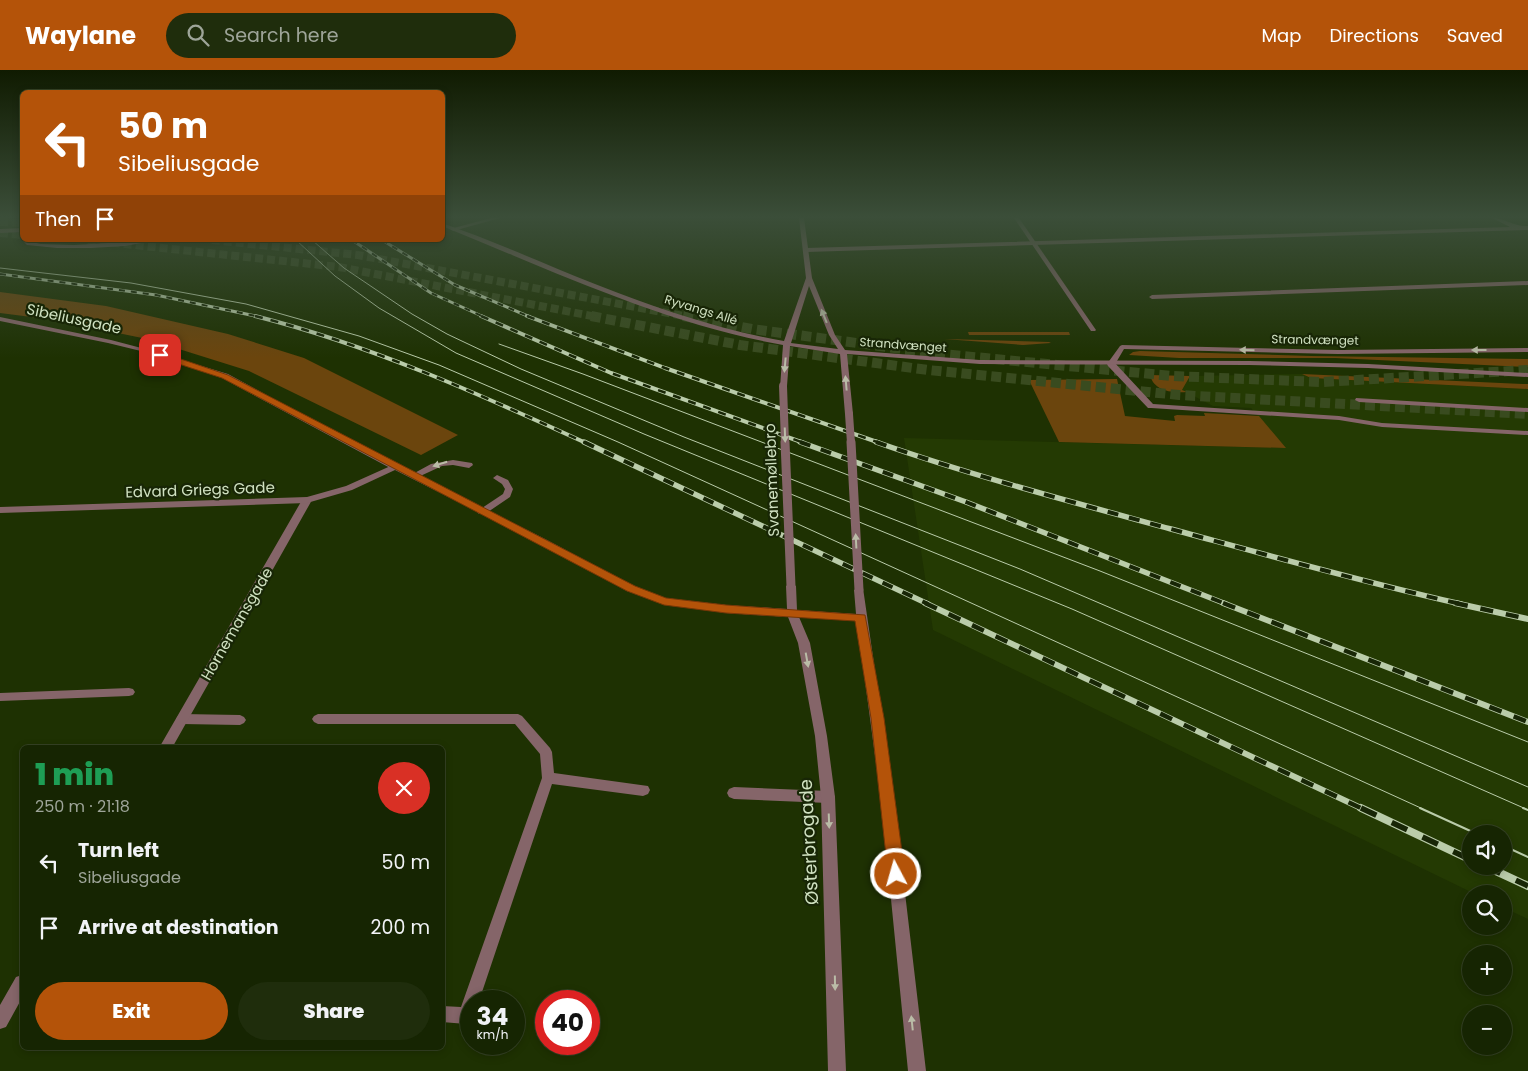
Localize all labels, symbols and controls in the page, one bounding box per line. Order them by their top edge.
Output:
search box [166,13,516,58]
text: Waylane [25,19,136,52]
icon: search [184,21,212,49]
text: Search here [224,22,339,49]
text: Map [1262,23,1301,48]
text: Directions [1329,23,1419,48]
text: Saved [1447,23,1503,48]
text: 50 m [118,101,208,150]
icon: left [35,110,100,175]
text: Sibeliusgade [118,148,259,179]
icon: arrive [91,205,119,233]
text: Then [35,206,81,233]
street label: Ryvangs Allé [663,290,740,329]
street label: Sibeliusgade [25,298,123,339]
one-way arrow [820,308,828,323]
street label: Strandvænget [1271,330,1359,349]
street label: Strandvænget [859,333,947,356]
pin [139,334,181,376]
icon: arrive [146,341,174,369]
one-way arrow [1239,346,1255,354]
one-way arrow [1471,346,1487,354]
one-way arrow [781,357,789,373]
one-way arrow [842,375,850,391]
street label: Svanemøllebro [759,423,784,537]
one-way arrow [781,427,789,443]
one-way arrow [433,461,448,469]
street label: Edvard Griegs Gade [125,476,275,503]
one-way arrow [852,533,860,549]
street label: Hornemansgade [196,563,277,684]
one-way arrow [804,653,812,669]
text: 1 min [35,753,114,796]
button: close [378,762,430,814]
street label: Østerbrogade [793,778,824,906]
text: 250 m · 21:18 [35,795,130,818]
one-way arrow [826,813,834,829]
map controls [1462,825,1512,1055]
button: sound [1462,825,1512,875]
text: Turn left [78,837,159,864]
position arrow [869,847,921,899]
icon: left [35,849,63,877]
text: 50 m [381,849,430,876]
text: Sibeliusgade [78,866,181,889]
button: search [1462,885,1512,935]
icon: arrive [35,914,63,942]
text: Arrive at destination [78,914,279,941]
text: 200 m [371,914,430,941]
button: + [1462,945,1512,995]
one-way arrow [831,976,839,992]
button: Exit [35,982,228,1040]
button: Share [238,982,430,1040]
speed limit sign: 40 [535,990,600,1055]
text: 34 [476,999,509,1034]
button: − [1462,1005,1512,1055]
one-way arrow [907,1014,915,1030]
text: km/h [477,1026,508,1043]

